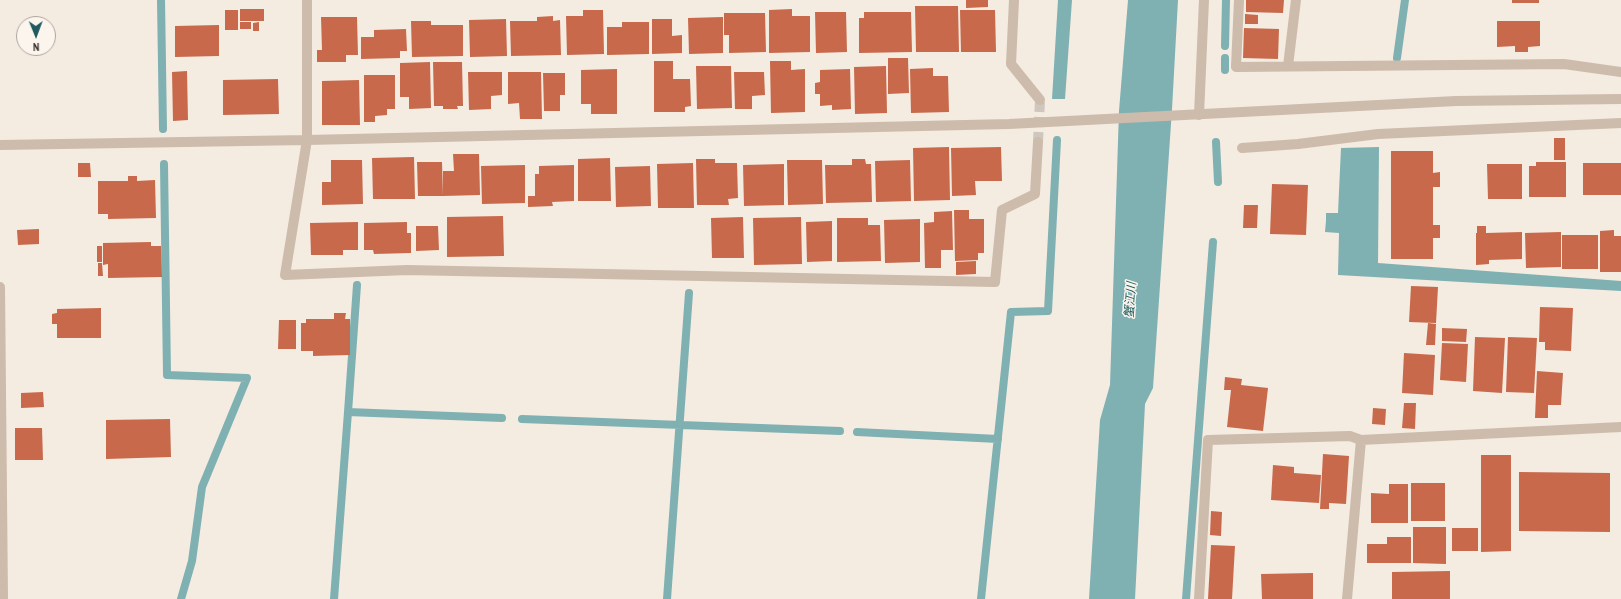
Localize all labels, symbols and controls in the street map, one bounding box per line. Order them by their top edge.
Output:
north arrow [16,16,56,56]
text: N [33,40,40,54]
water label: 蟹江川 [1123,282,1139,318]

